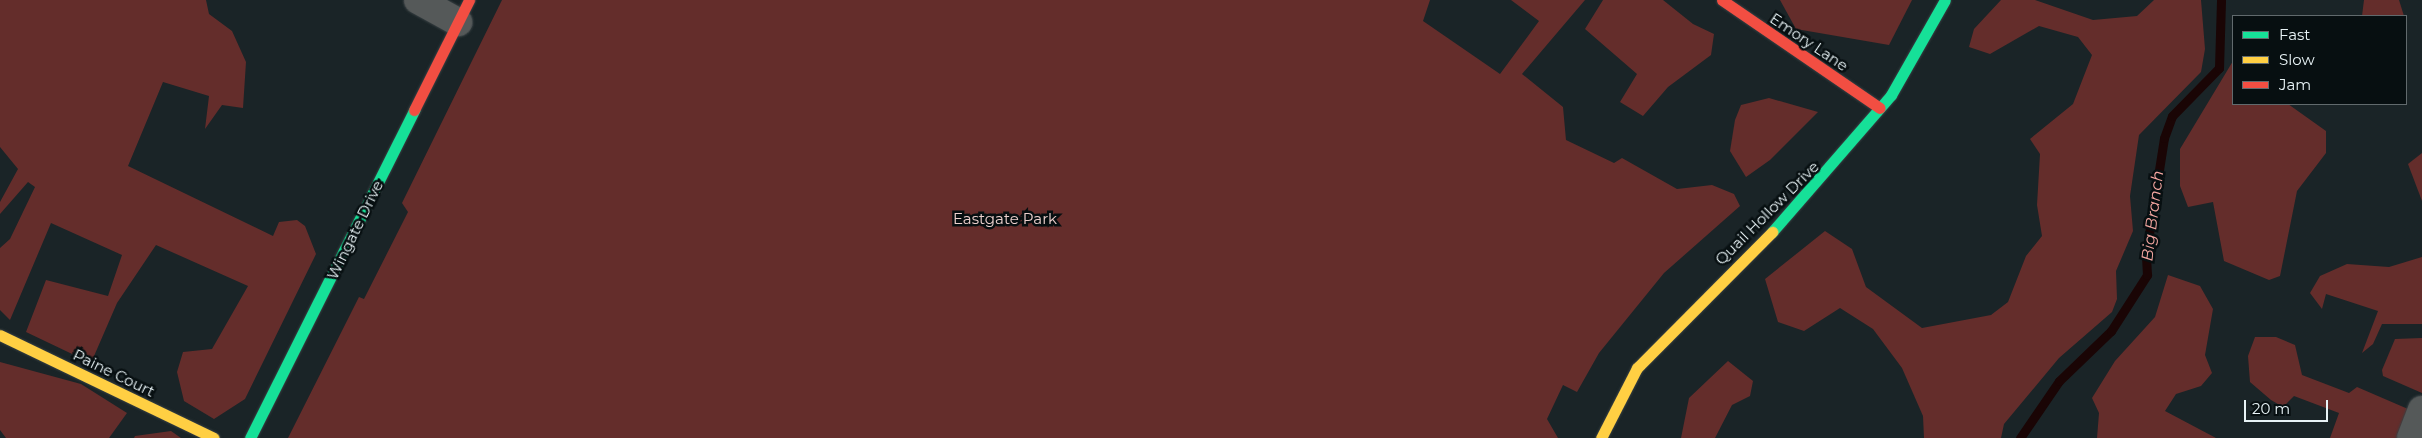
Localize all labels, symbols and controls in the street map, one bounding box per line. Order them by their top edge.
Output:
street label: Emory Lane [1767,9,1851,75]
legend [2232,15,2407,105]
text: Fast [2279,25,2310,44]
text: Slow [2279,50,2315,69]
text: Jam [2279,75,2311,94]
street label: Quail Hollow Drive [1712,158,1822,268]
water label: Big Branch [2138,170,2168,262]
street label: Wingate Drive [323,178,387,282]
park label: Eastgate Park [953,210,1057,228]
street label: Paine Court [70,345,158,401]
scale bar [2247,390,2331,422]
text: 20 m [2252,399,2290,418]

